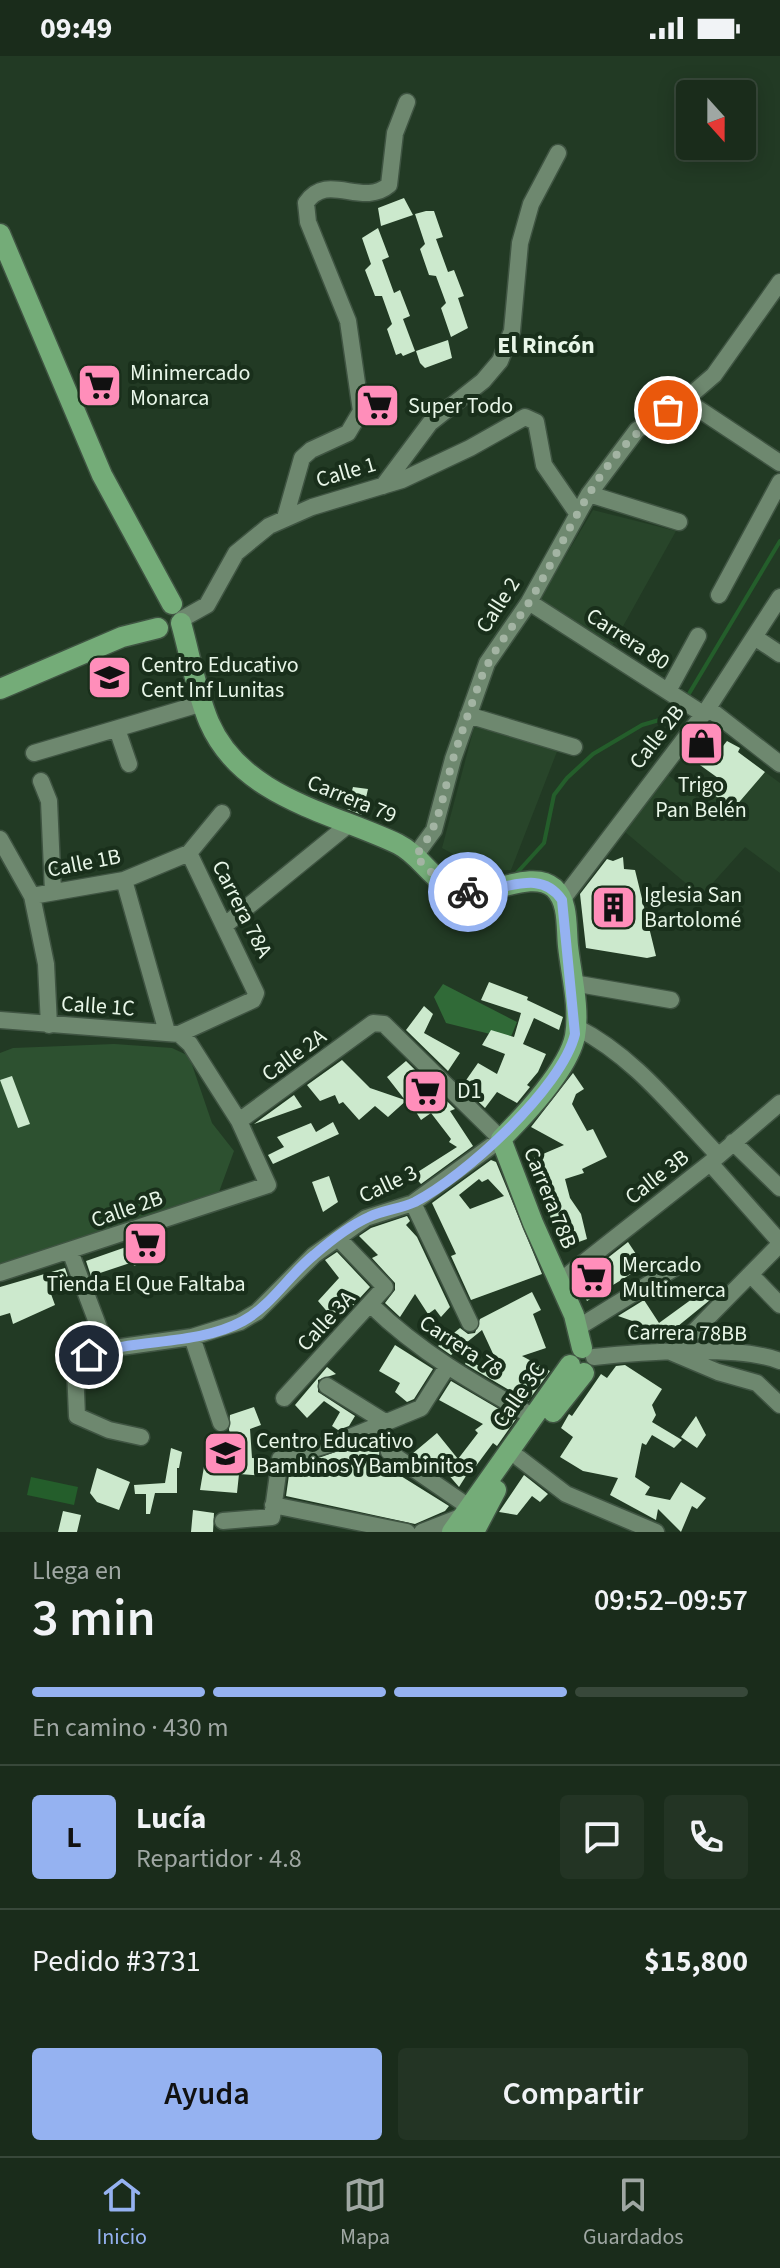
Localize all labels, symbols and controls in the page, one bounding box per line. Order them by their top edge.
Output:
text: 09:49 [40,7,112,50]
north arrow [676,80,756,160]
map controls [676,80,756,160]
district label: El Rincón [497,328,595,363]
place label: Minimercado Monarca [130,357,250,414]
supermarket icon: Minimercado Monarca [75,362,123,410]
pin [634,376,702,444]
supermarket icon: Super Todo [353,382,401,430]
icon: bag [646,388,690,432]
place label: Super Todo [408,390,513,422]
street label: Calle 1 [312,448,380,496]
street label: Calle 2 [468,571,528,639]
street label: Carrera 80 [580,600,676,678]
place label: Centro Educativo Cent Inf Lunitas [141,649,299,706]
school or university icon: Centro Educativo Cent Inf Lunitas [86,654,134,702]
street label: Calle 2B [622,698,692,776]
shop icon: Trigo Pan Belén [677,720,725,768]
street label: Carrera 79 [302,767,402,831]
place label: Trigo Pan Belén [655,769,747,826]
street label: Calle 1B [45,840,123,886]
courier [428,852,508,932]
street label: Carrera 78A [204,854,280,964]
icon: bike [446,870,490,914]
place label: Iglesia San Bartolomé [644,879,742,936]
building icon: Iglesia San Bartolomé [589,884,637,932]
street label: Calle 1C [60,987,136,1025]
street label: Calle 2A [255,1021,333,1089]
supermarket icon: D1 [402,1067,450,1115]
place label: D1 [457,1075,481,1107]
street label: Carrera 78B [515,1142,585,1254]
street label: Calle 3B [618,1142,696,1212]
street label: Calle 3 [354,1157,422,1211]
street label: Calle 2B [87,1182,167,1236]
supermarket icon: Tienda El Que Faltaba [122,1219,170,1267]
place label: Mercado Multimerca [622,1249,726,1306]
supermarket icon: Mercado Multimerca [567,1254,615,1302]
place label: Tienda El Que Faltaba [46,1268,246,1300]
street label: Calle 3A [289,1283,363,1359]
street label: Carrera 78 [413,1307,509,1385]
street label: Carrera 78BB [627,1316,747,1350]
pin [55,1321,123,1389]
icon: home [67,1333,111,1377]
street label: Calle 3C [485,1356,553,1434]
place label: Centro Educativo Bambinos Y Bambinitos [256,1425,474,1482]
school or university icon: Centro Educativo Bambinos Y Bambinitos [201,1430,249,1478]
text: Llega en [32,1552,122,1589]
text: 09:52–09:57 [594,1579,748,1622]
text: 3 min [32,1582,156,1656]
text: En camino · 430 m [32,1709,228,1746]
button: chat [560,1795,644,1879]
button: phone [664,1795,748,1879]
text: Lucía [136,1797,206,1840]
text: L [66,1816,82,1859]
text: Repartidor · 4.8 [136,1840,302,1877]
text: Pedido #3731 [32,1940,201,1983]
text: $15,800 [644,1940,748,1983]
button: Ayuda [32,2048,382,2140]
button: Compartir [398,2048,748,2140]
tab: Inicio [96,2173,147,2253]
tab: Mapa [340,2173,390,2253]
tab: Guardados [583,2173,684,2253]

